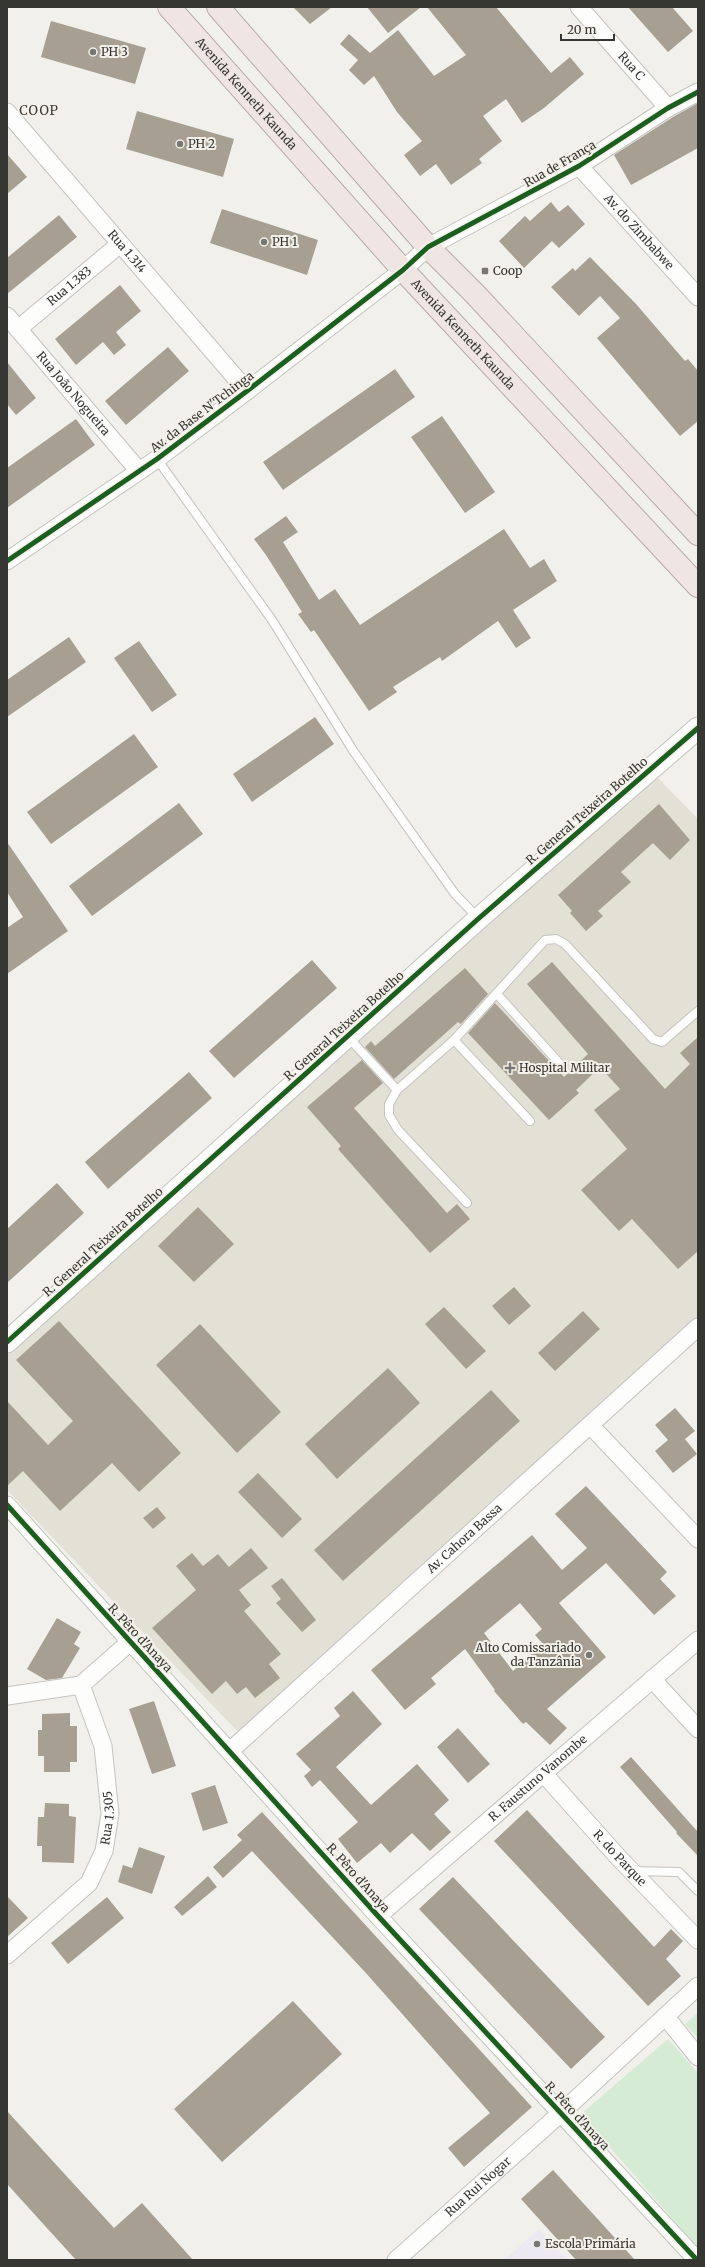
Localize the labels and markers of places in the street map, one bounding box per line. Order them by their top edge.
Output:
place label: PH 3 [101,44,128,59]
marker: PH 3 [88,47,98,57]
place label: PH 2 [188,136,215,151]
marker: PH 2 [175,139,185,149]
place label: PH 1 [272,234,298,249]
marker: PH 1 [259,237,269,247]
place label: Coop [493,263,522,278]
marker: Coop [480,266,490,276]
place label: Hospital Militar [519,1060,610,1075]
marker: Hospital Militar [504,1062,516,1074]
place label: Alto Comissariado da Tanzânia [475,1640,582,1669]
marker: Alto Comissariado da Tanzânia [584,1650,594,1660]
place label: Escola Primária [545,2236,636,2251]
marker: Escola Primária [532,2239,542,2249]

